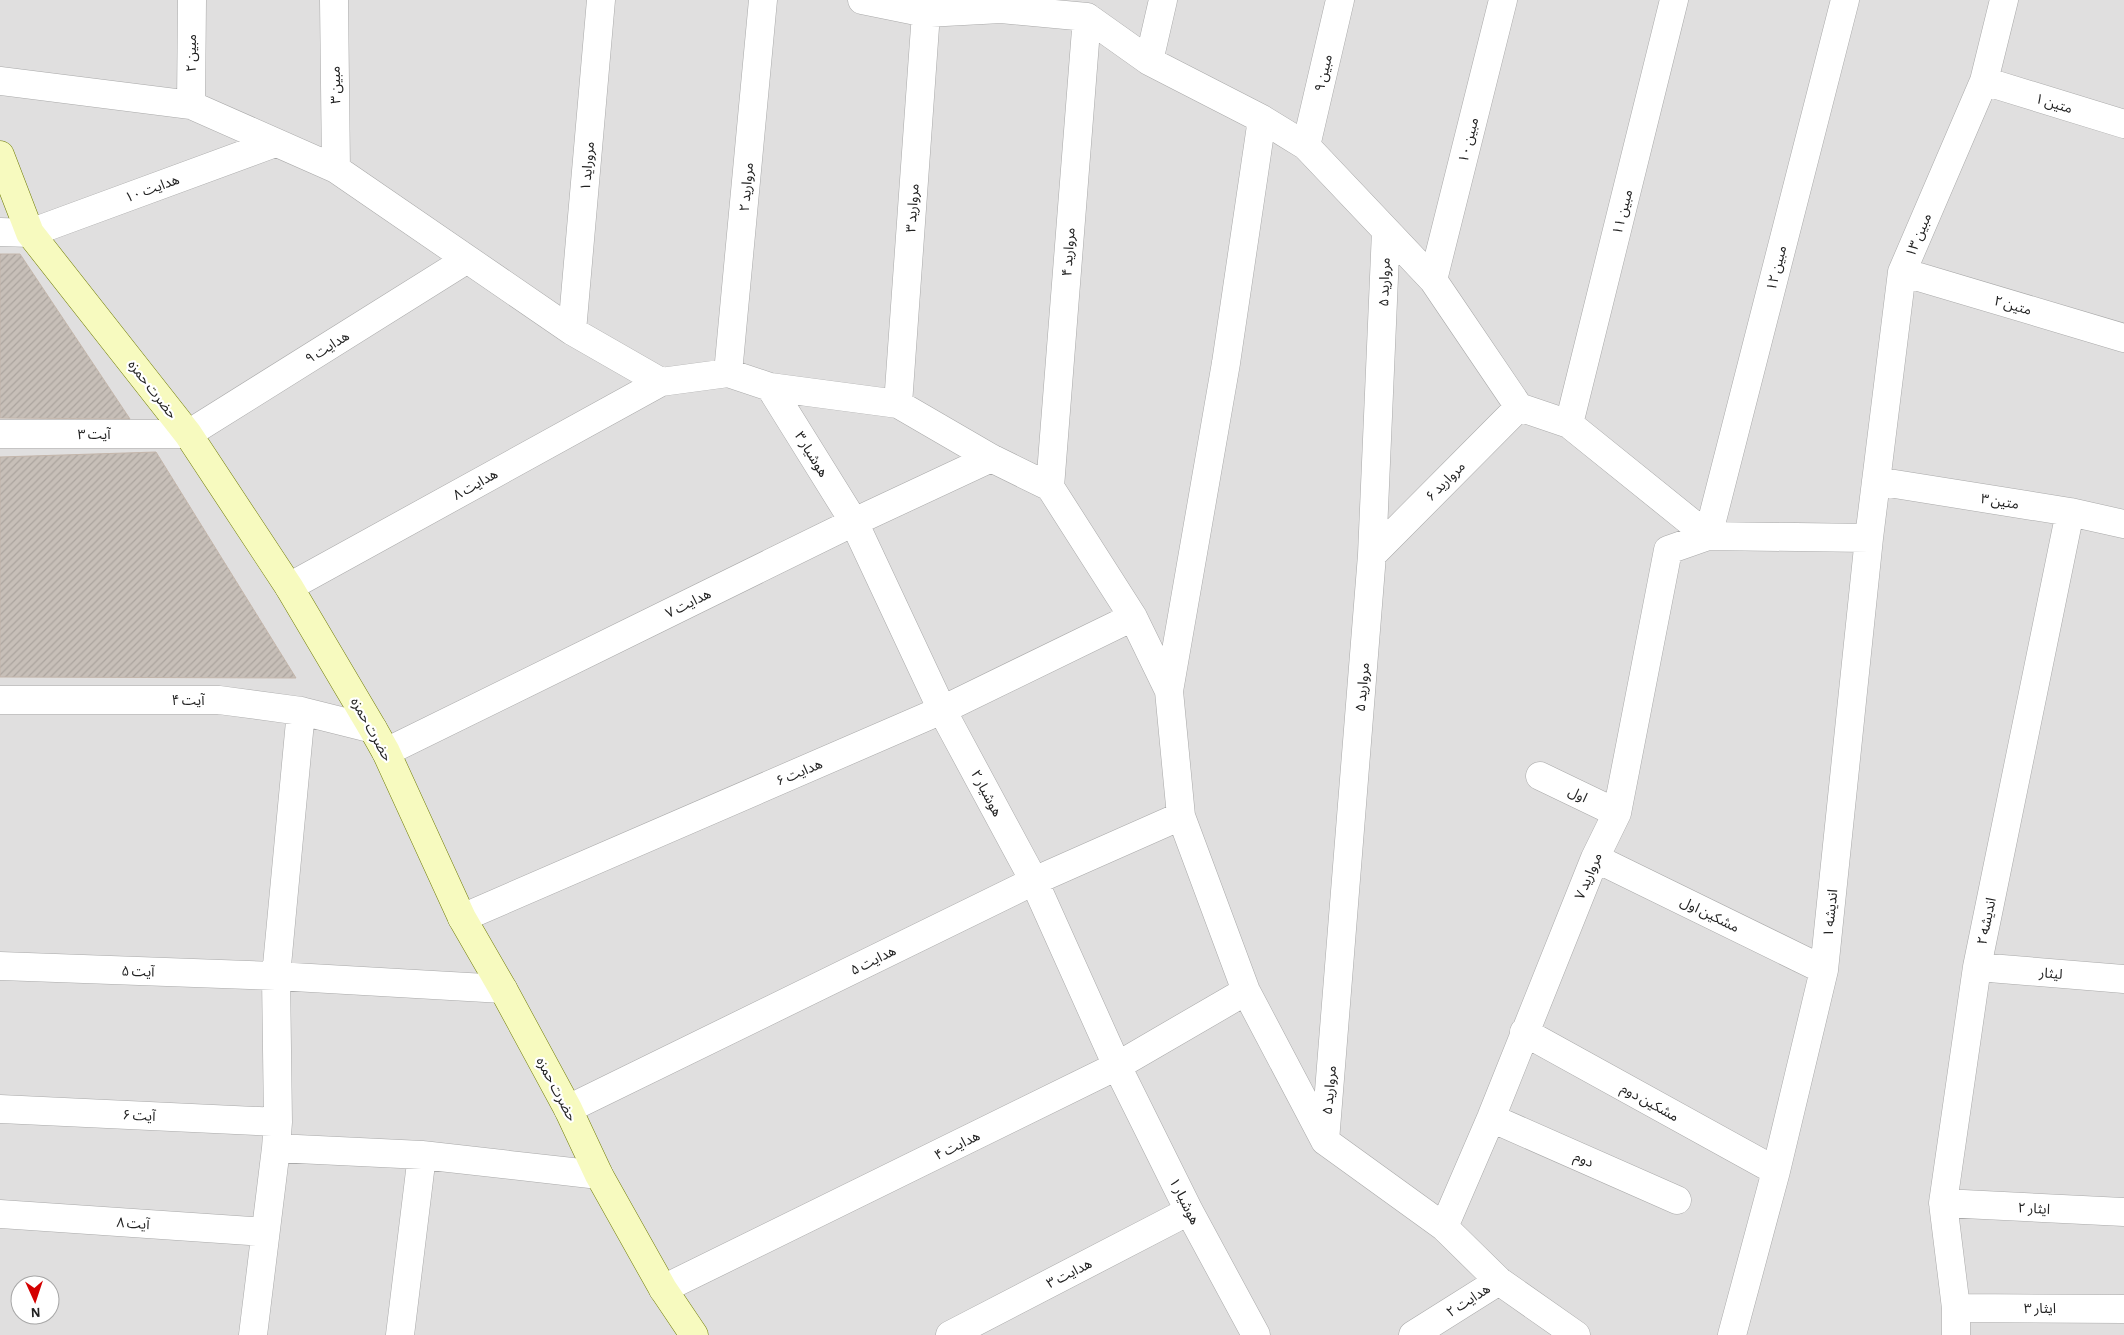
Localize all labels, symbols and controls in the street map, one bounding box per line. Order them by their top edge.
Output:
street label: مبین ۲ [185,34,200,72]
street label: مبین ۹ [1313,53,1336,93]
street label: مبین ۳ [329,66,344,104]
street label: متین ۱ [2033,92,2074,117]
street label: مبین ۱۰ [1457,116,1482,164]
street label: مروراید ۱ [579,141,598,191]
street label: مروارید ۲ [738,162,757,212]
street label: هدایت ۱۰ [123,173,181,205]
street label: مروارید ۳ [904,183,923,233]
street label: مبین ۱۱ [1611,188,1636,236]
street label: مبین ۱۳ [1904,212,1935,260]
street label: مروارید ۴ [1060,227,1079,277]
street label: مبین ۱۲ [1765,244,1790,292]
street label: مروارید ۵ [1377,257,1394,307]
street label: متین ۲ [1992,294,2033,319]
street label: هدایت ۹ [303,329,352,367]
street label: حضرت حمزه [124,358,179,422]
street label: آیت ۳ [77,427,111,442]
street label: هوشیار ۳ [791,429,830,480]
street label: مروارید ۶ [1423,459,1469,505]
street label: هدایت ۸ [451,467,500,503]
street label: متین ۳ [1980,492,2020,513]
street label: هدایت ۷ [664,587,713,621]
street label: مروارید ۵ [1354,662,1373,712]
street label: آیت ۴ [171,693,205,708]
street label: حضرت حمزه [347,695,394,764]
street label: هدایت ۶ [774,757,825,789]
street label: هوشیار ۲ [967,768,1004,819]
street label: اول [1565,784,1589,806]
street label: مروارید ۷ [1573,851,1606,902]
street label: اندیشه ۱ [1822,889,1841,938]
street label: مشکین اول [1678,895,1741,936]
street label: اندیشه ۲ [1975,896,1999,946]
street label: هدایت ۵ [849,944,898,978]
street label: آیت ۵ [121,964,156,980]
street label: لیثار [2038,966,2063,983]
street label: حضرت حمزه [533,1055,579,1124]
street label: مروارید ۵ [1321,1065,1340,1115]
street label: مشکین دوم [1617,1081,1681,1127]
street label: آیت ۶ [122,1107,157,1124]
street label: هدایت ۴ [933,1129,982,1163]
street label: دوم [1571,1150,1596,1173]
street label: هوشیار ۱ [1166,1176,1202,1228]
street label: ایثار ۲ [2017,1201,2050,1218]
street label: آیت ۸ [116,1215,151,1232]
street label: هدایت ۳ [1045,1257,1094,1291]
north arrow [10,1275,60,1325]
street label: هدایت ۲ [1444,1282,1493,1320]
street label: ایثار ۳ [2024,1302,2056,1317]
text: N [30,1305,41,1319]

